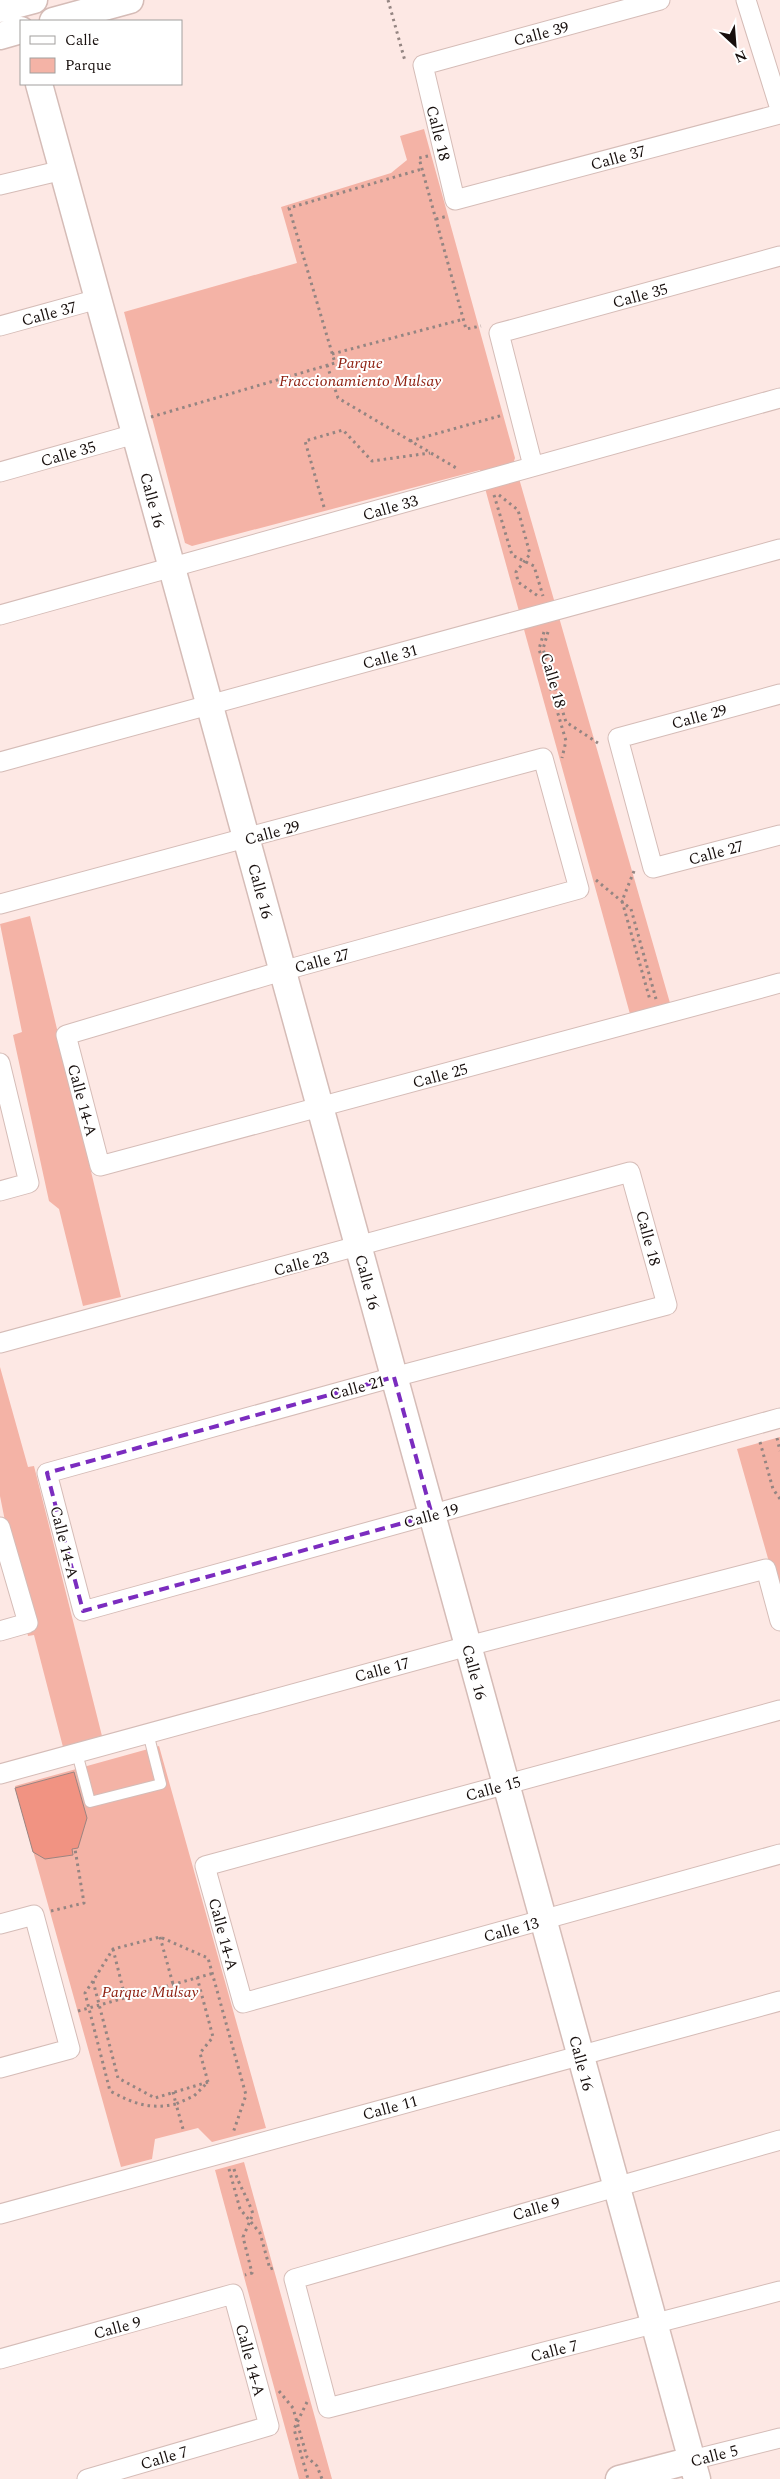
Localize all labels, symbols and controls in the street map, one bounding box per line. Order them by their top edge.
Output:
street label: Calle 39 [511,15,572,53]
legend [20,20,182,85]
north arrow [710,20,760,70]
text: Calle [65,29,99,52]
text: N [731,44,750,68]
text: Parque [65,54,112,77]
street label: Calle 18 [420,103,457,164]
street label: Calle 37 [588,139,649,177]
street label: Calle 35 [610,277,671,315]
street label: Calle 37 [19,295,80,333]
park label: Parque Fraccionamiento Mulsay [279,351,441,393]
street label: Calle 35 [38,435,99,473]
street label: Calle 16 [133,470,171,531]
street label: Calle 33 [360,489,421,527]
street label: Calle 31 [360,638,421,676]
street label: Calle 18 [534,650,572,711]
street label: Calle 29 [669,698,730,736]
street label: Calle 29 [242,814,303,852]
street label: Calle 27 [686,834,747,872]
street label: Calle 16 [241,861,279,922]
street label: Calle 27 [292,942,353,980]
street label: Calle 25 [410,1057,471,1095]
street label: Calle 14-A [61,1061,103,1139]
street label: Calle 18 [629,1208,667,1269]
street label: Calle 23 [271,1245,332,1283]
street label: Calle 16 [348,1252,386,1313]
street label: Calle 21 [327,1369,388,1407]
street label: Calle 19 [401,1497,462,1535]
street label: Calle 14-A [43,1503,85,1581]
street label: Calle 16 [455,1642,493,1703]
street label: Calle 17 [352,1651,413,1689]
street label: Calle 15 [463,1770,524,1808]
street label: Calle 14-A [202,1895,244,1973]
street label: Calle 13 [481,1911,542,1949]
park label: Parque Mulsay [102,1980,198,2004]
street label: Calle 16 [562,2033,600,2094]
street label: Calle 11 [360,2089,421,2127]
street label: Calle 9 [510,2191,563,2227]
street label: Calle 9 [91,2310,144,2346]
street label: Calle 14-A [229,2321,271,2399]
street label: Calle 7 [528,2333,581,2368]
street label: Calle 5 [688,2438,741,2473]
street label: Calle 7 [138,2440,191,2476]

